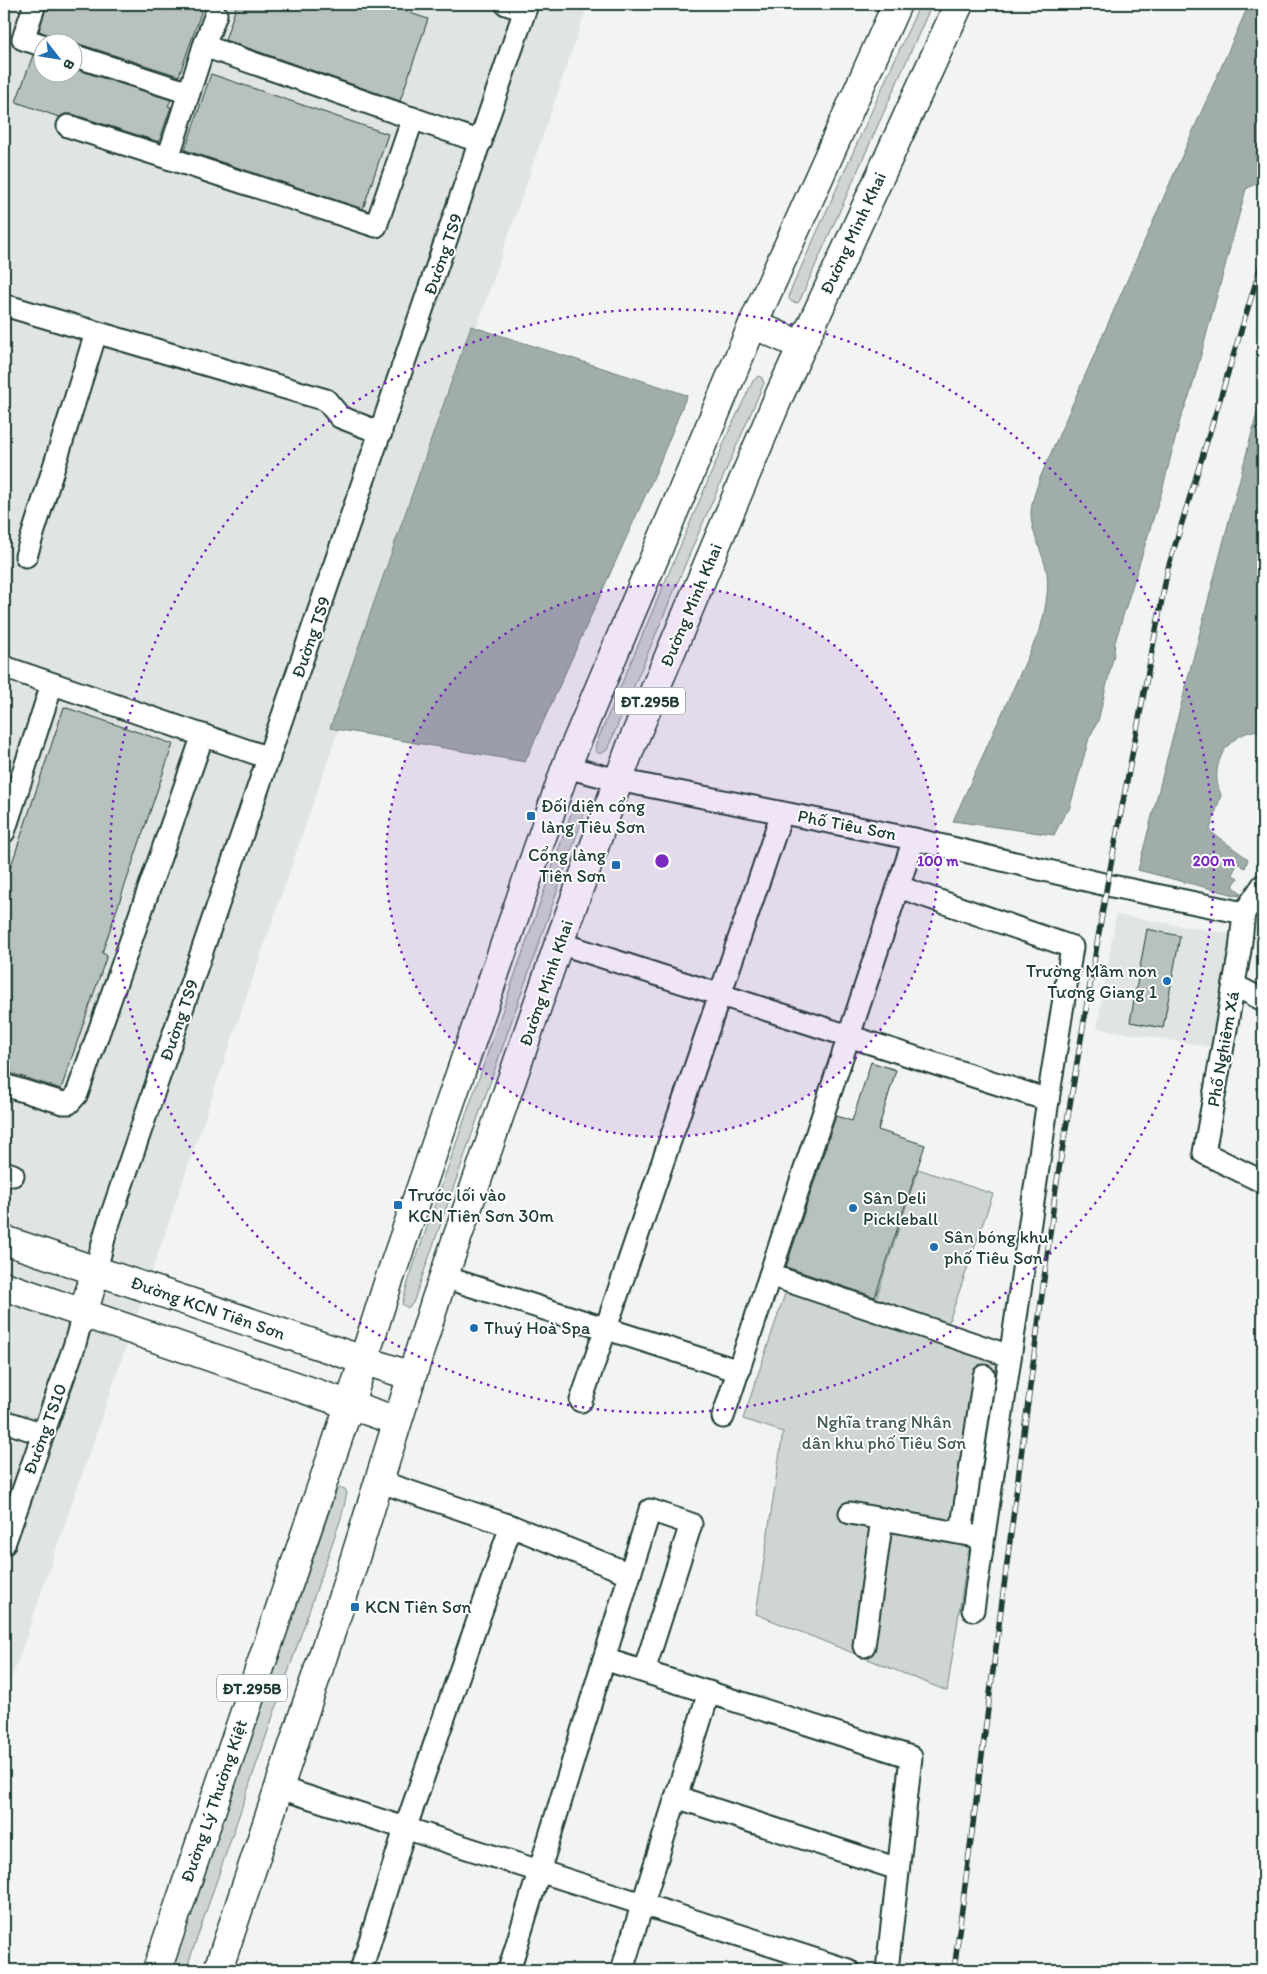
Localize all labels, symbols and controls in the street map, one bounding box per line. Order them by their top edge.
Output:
north arrow [32,32,82,82]
text: B [59,56,78,73]
street label: Đường Minh Khai [815,169,891,297]
street label: Đường TS9 [419,210,467,298]
street label: Đường Minh Khai [655,540,727,670]
street label: Đường TS9 [287,593,335,681]
road number: ĐT.295B [615,688,685,714]
place label: Đối diện cổng làng Tiêu Sơn [541,795,646,838]
street label: Phố Tiêu Sơn [796,805,898,845]
marker: Đối diện cổng làng Tiêu Sơn [525,810,537,822]
place label: Cổng làng Tiên Sơn [528,844,607,887]
centre of rings [653,852,671,870]
text: 100 m [917,852,959,870]
text: 200 m [1193,852,1236,870]
marker: Cổng làng Tiên Sơn [610,859,622,871]
street label: Đường Minh Khai [514,917,578,1049]
place label: Trường Mầm non Tương Giang 1 [1026,960,1157,1003]
marker: Trường Mầm non Tương Giang 1 [1161,975,1173,987]
street label: Đường TS9 [155,976,203,1064]
street label: Phố Nghiêm Xá [1202,989,1244,1109]
place label: Trước lối vào KCN Tiên Sơn 30m [408,1184,554,1227]
place label: Sân Deli Pickleball [863,1187,938,1230]
marker: Trước lối vào KCN Tiên Sơn 30m [392,1199,404,1211]
marker: Sân Deli Pickleball [847,1202,859,1214]
place label: Sân bóng khu phố Tiêu Sơn [944,1226,1049,1269]
marker: Sân bóng khu phố Tiêu Sơn [928,1241,940,1253]
street label: Đường KCN Tiên Sơn [128,1271,288,1345]
place label: Thuý Hoà Spa [484,1317,591,1339]
marker: Thuý Hoà Spa [468,1322,480,1334]
street label: Đường TS10 [18,1381,72,1477]
park label: Nghĩa trang Nhân dân khu phố Tiêu Sơn [802,1411,966,1454]
place label: KCN Tiên Sơn [365,1596,471,1618]
marker: KCN Tiên Sơn [349,1601,361,1613]
road number: ĐT.295B [217,1675,287,1702]
street label: Đường Lý Thường Kiệt [176,1716,252,1885]

